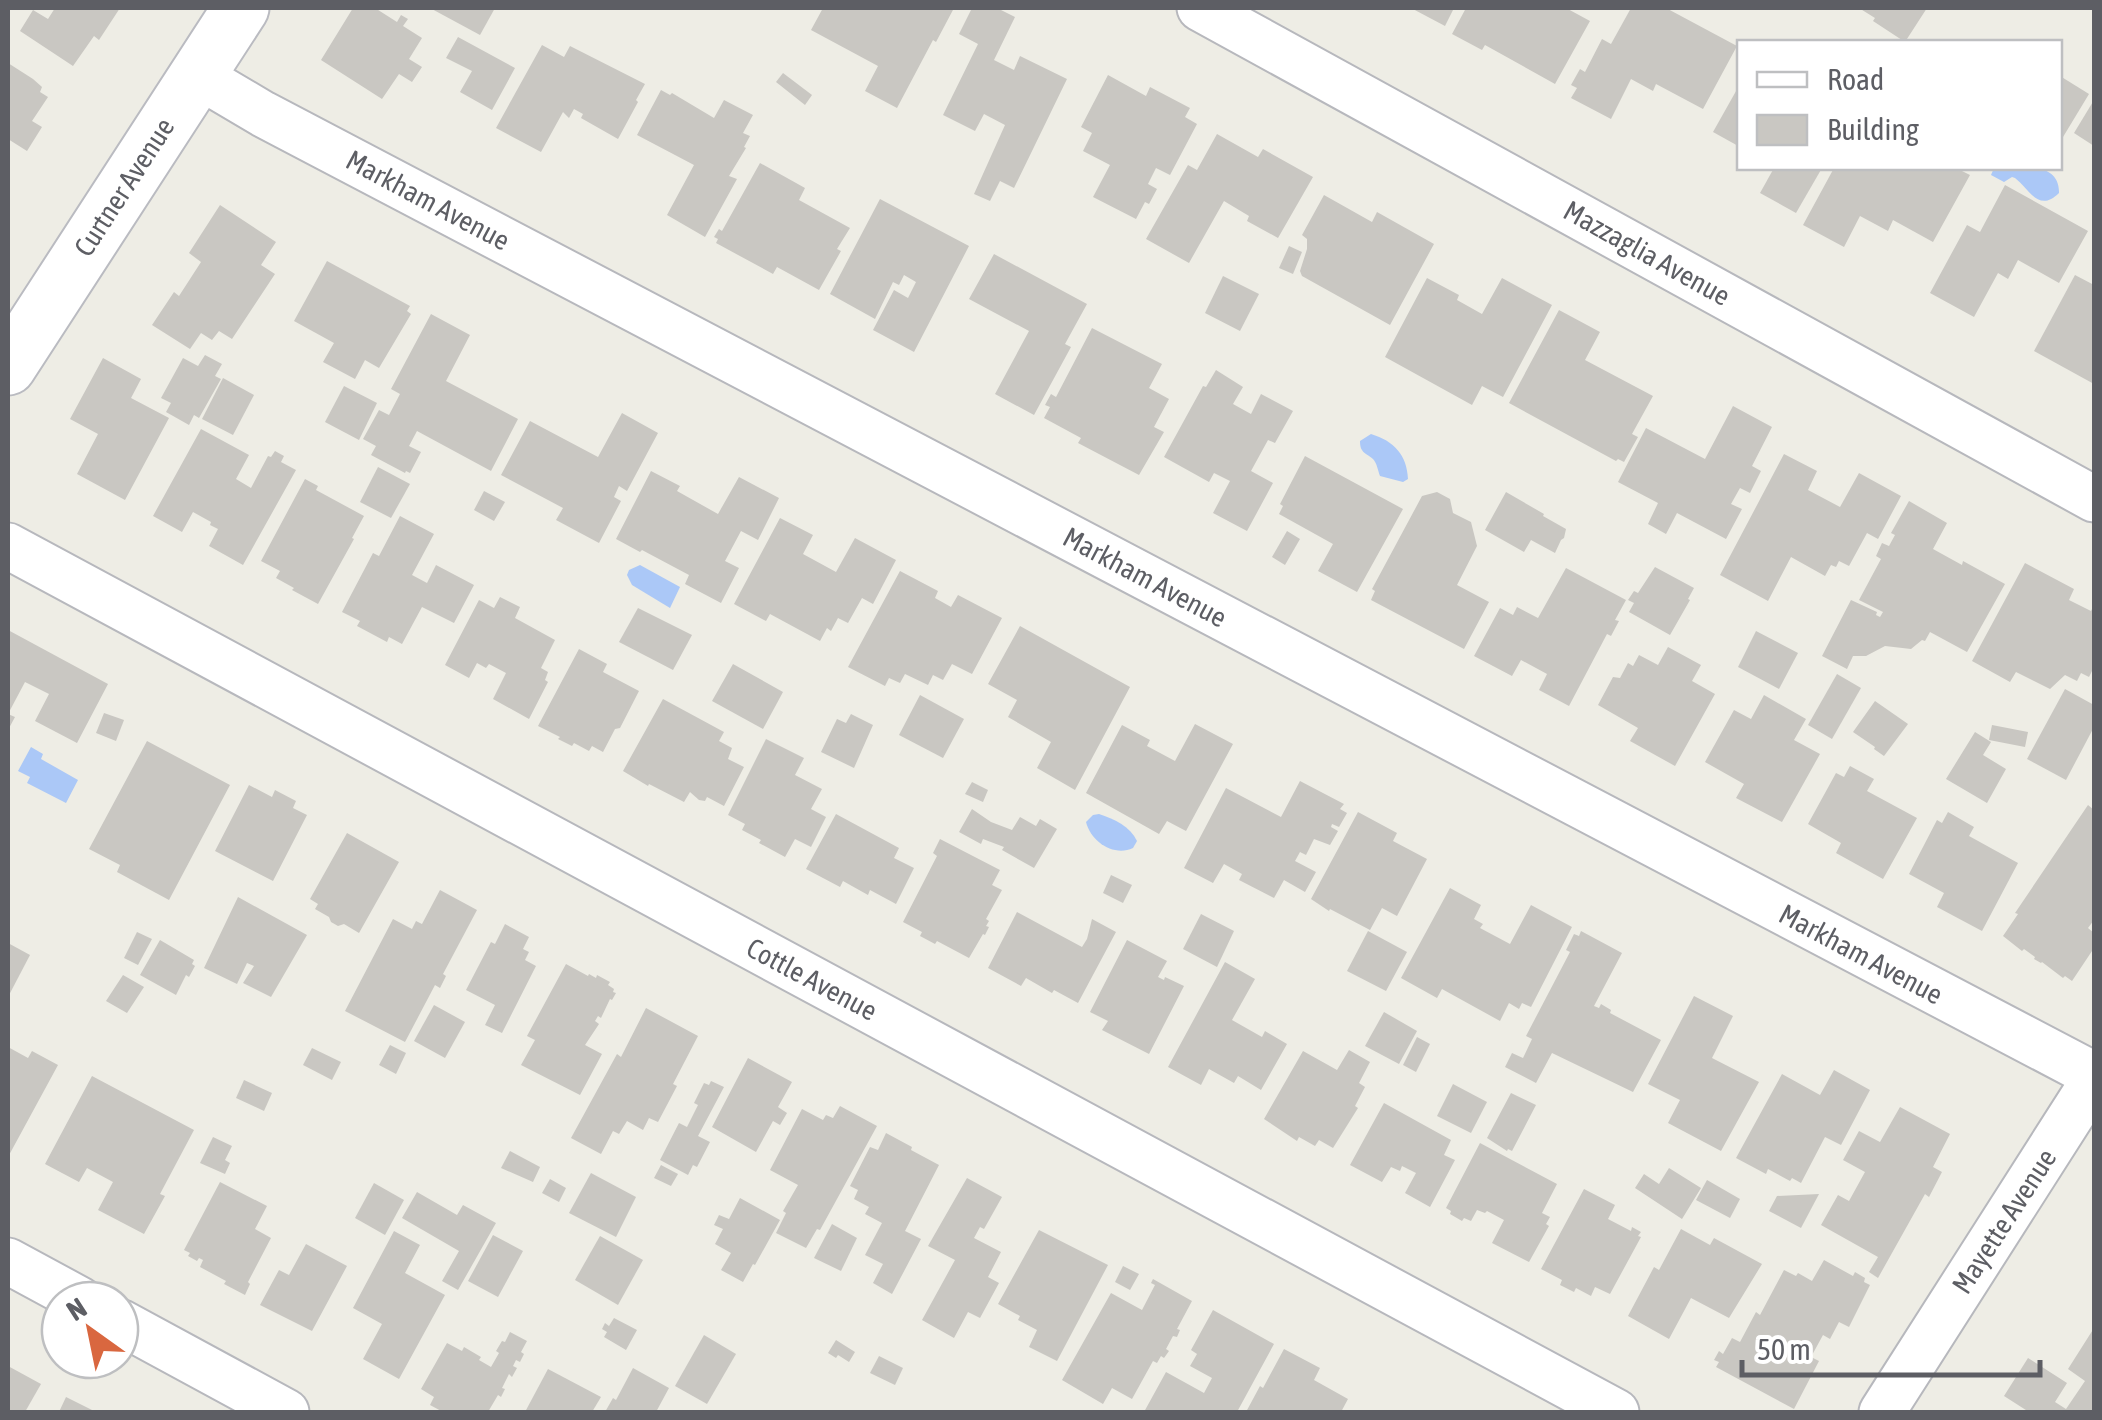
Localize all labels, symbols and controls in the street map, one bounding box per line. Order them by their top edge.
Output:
legend [1737,40,2062,170]
text: Road [1827,62,1884,96]
street label: Curtner Avenue [68,112,180,262]
text: Building [1827,112,1919,146]
street label: Markham Avenue [341,144,515,256]
street label: Mazzaglia Avenue [1558,194,1736,312]
street label: Markham Avenue [1058,521,1232,633]
street label: Markham Avenue [1774,898,1948,1010]
street label: Cottle Avenue [741,931,883,1027]
street label: Mayette Avenue [1945,1143,2063,1299]
north arrow [40,1280,140,1380]
text: N [61,1291,92,1327]
scale bar [1742,1315,2040,1377]
text: 50 m [1757,1332,1811,1366]

